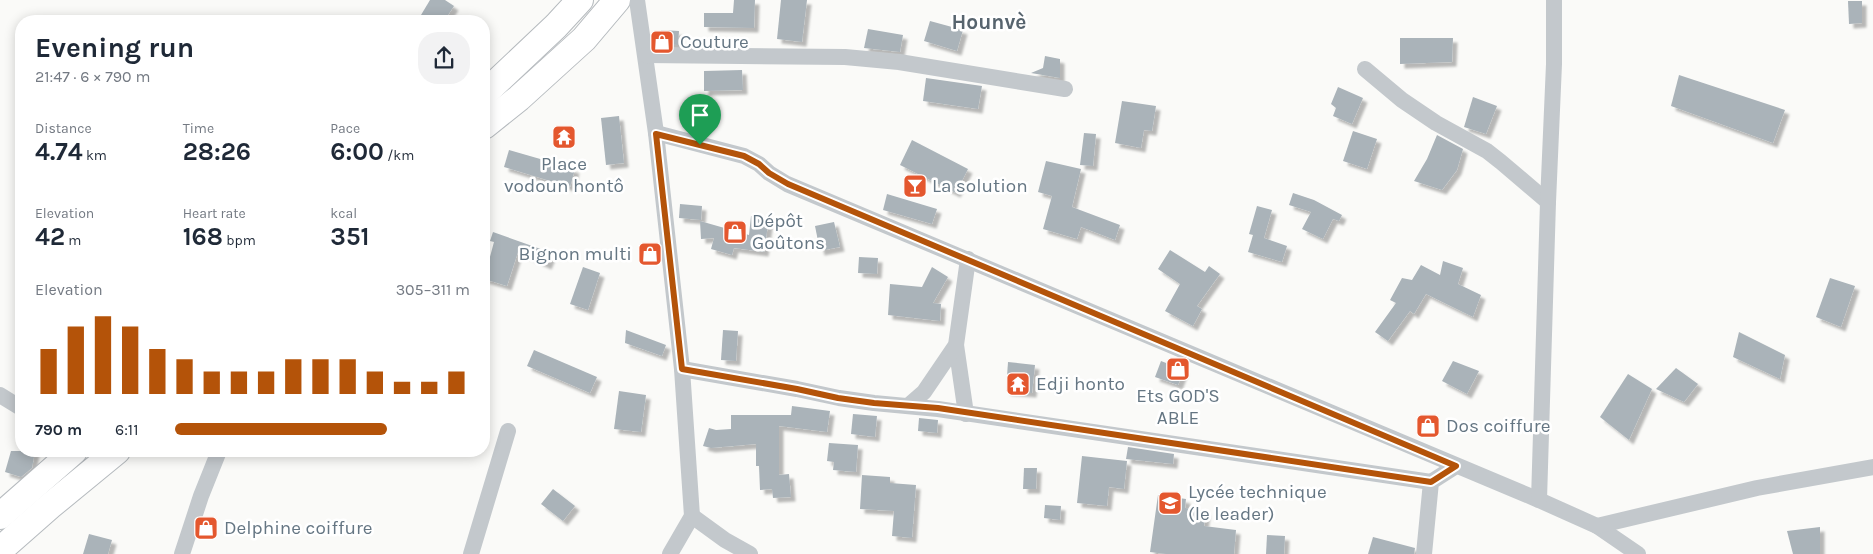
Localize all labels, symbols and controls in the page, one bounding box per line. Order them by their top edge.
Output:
district label: Hounvè [952,10,1026,34]
shop icon: Couture [649,29,675,55]
text: Evening run [35,31,194,64]
place label: Couture [680,31,749,53]
button: share [418,32,470,84]
text: 21:47 · 6 × 790 m [35,67,150,86]
pin [679,94,721,145]
icon: arrive [686,101,714,129]
text: Distance [35,120,92,137]
text: Time [183,120,214,137]
text: Pace [330,120,360,137]
temple icon: Place vodoun hontô [551,124,577,150]
text: 4.74 [35,137,83,166]
text: 28:26 [183,137,251,166]
text: 6:00 [330,137,384,166]
text: km [83,147,107,164]
text: /km [384,147,414,164]
place label: Place vodoun hontô [504,153,624,197]
bar icon: La solution [902,173,928,199]
place label: La solution [932,175,1028,197]
text: Elevation [35,205,94,222]
text: Heart rate [183,205,246,222]
text: kcal [330,205,357,222]
place label: Dépôt Goûtons [752,210,825,254]
shop icon: Dépôt Goûtons [722,219,748,245]
text: 42 [35,222,65,251]
text: 168 [183,222,223,251]
text: 351 [330,222,369,251]
text: m [65,232,81,249]
text: bpm [223,232,256,249]
shop icon: Bignon multi [637,241,663,267]
place label: Bignon multi [519,243,632,265]
text: Elevation [35,280,103,299]
text: 305–311 m [396,280,470,299]
shop icon: Ets GOD'S ABLE [1165,356,1191,382]
temple icon: Edji honto [1005,371,1031,397]
place label: Edji honto [1036,373,1125,395]
place label: Ets GOD'S ABLE [1136,385,1220,429]
shop icon: Dos coiffure [1415,413,1441,439]
place label: Dos coiffure [1446,415,1550,437]
text: 790 m [35,420,82,439]
text: 6:11 [115,420,138,439]
place label: Lycée technique (le leader) [1188,481,1327,525]
school or university icon: Lycée technique (le leader) [1157,490,1183,516]
shop icon: Delphine coiffure [193,515,219,541]
place label: Delphine coiffure [224,517,373,539]

